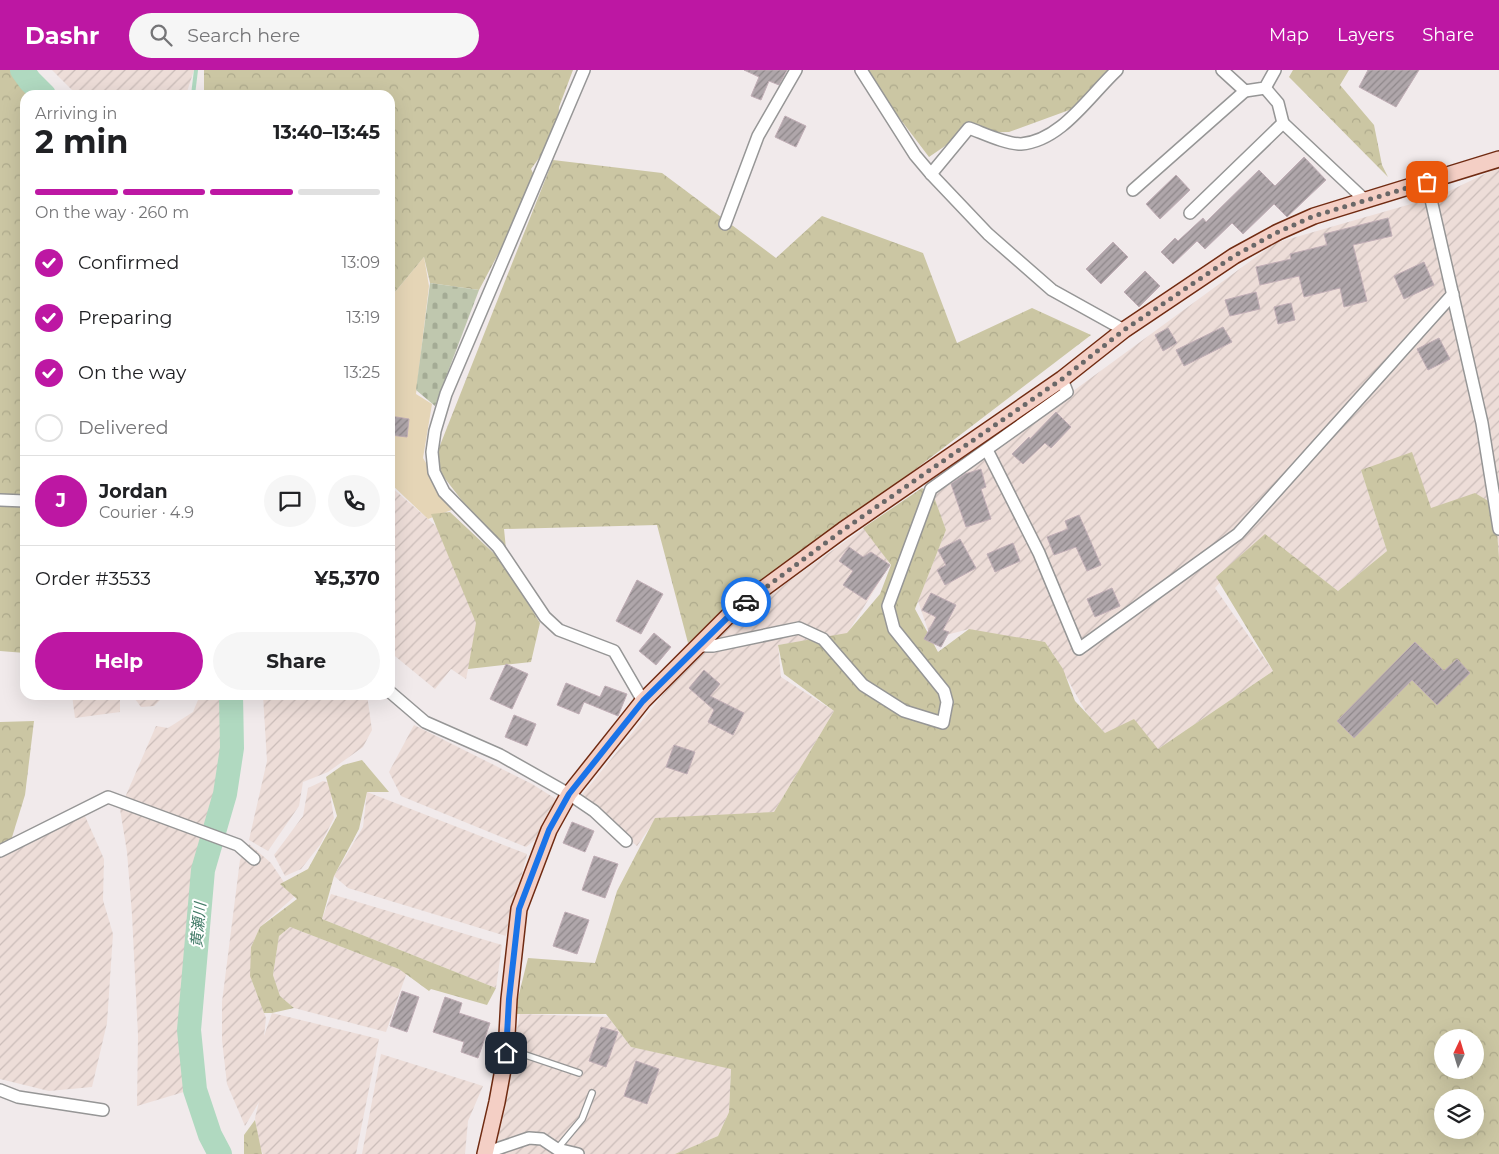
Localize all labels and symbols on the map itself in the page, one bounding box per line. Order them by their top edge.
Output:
pin [1406,161,1448,203]
courier [721,577,771,627]
water label: 黄瀬川 [187,900,210,948]
north arrow [1434,1029,1484,1079]
pin [485,1032,527,1074]

